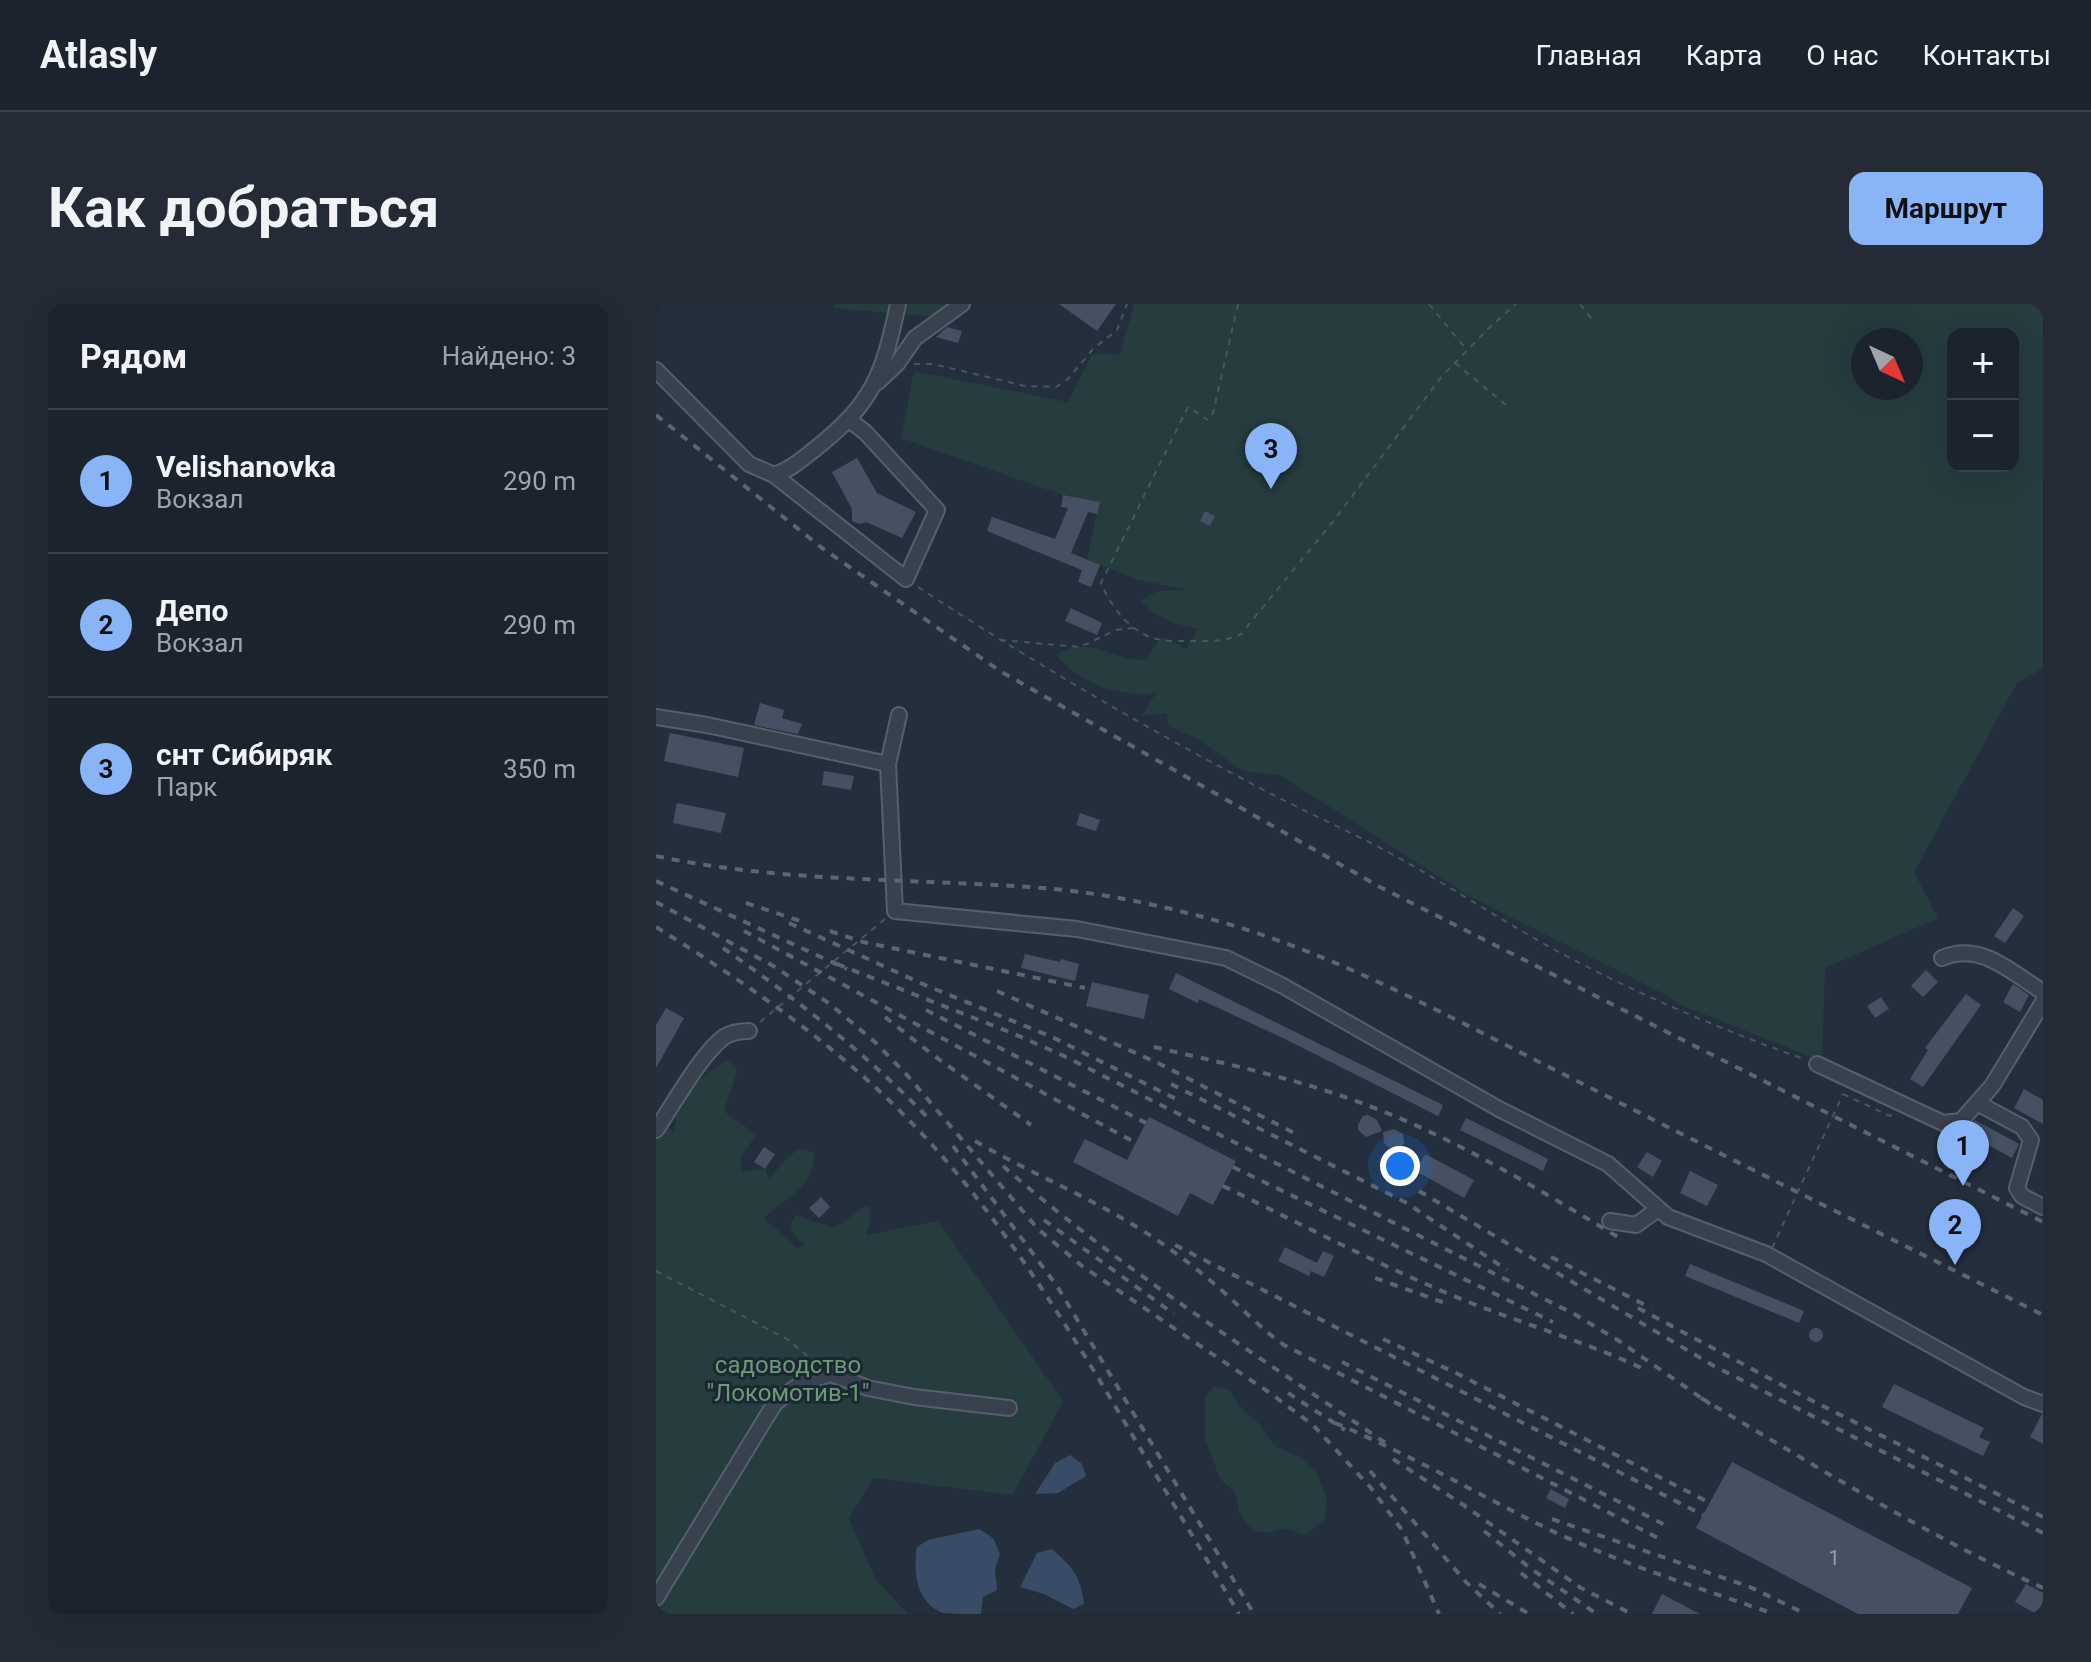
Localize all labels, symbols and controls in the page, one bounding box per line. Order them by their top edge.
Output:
text: Atlasly [40,33,157,77]
text: Главная [1535,39,1642,72]
text: Карта [1686,39,1762,72]
text: О нас [1806,39,1878,72]
text: Контакты [1922,39,2051,72]
button: Маршрут [1849,172,2043,245]
text: Как добраться [48,175,439,241]
north arrow [1851,328,1923,400]
map controls [1947,328,2019,472]
button: + [1947,328,2019,400]
text: Рядом [80,336,187,376]
text: Найдено: 3 [442,341,576,371]
button: − [1947,400,2019,472]
pin: 3 [1245,423,1297,489]
text: Velishanovka [156,449,336,484]
text: 1 [99,466,113,496]
text: 290 m [503,466,576,496]
text: Вокзал [156,484,243,514]
text: Депо [156,593,228,628]
text: 2 [99,610,113,640]
text: 290 m [503,610,576,640]
text: Вокзал [156,628,243,658]
text: снт Сибиряк [156,737,332,772]
text: 3 [99,754,113,784]
text: 350 m [503,754,576,784]
text: Парк [156,772,217,802]
pin: 1 [1937,1120,1989,1186]
your location [1380,1146,1420,1186]
pin: 2 [1929,1199,1981,1265]
park label: садоводство "Локомотив-1" [707,1351,869,1407]
house number: 1 [1828,1546,1840,1570]

